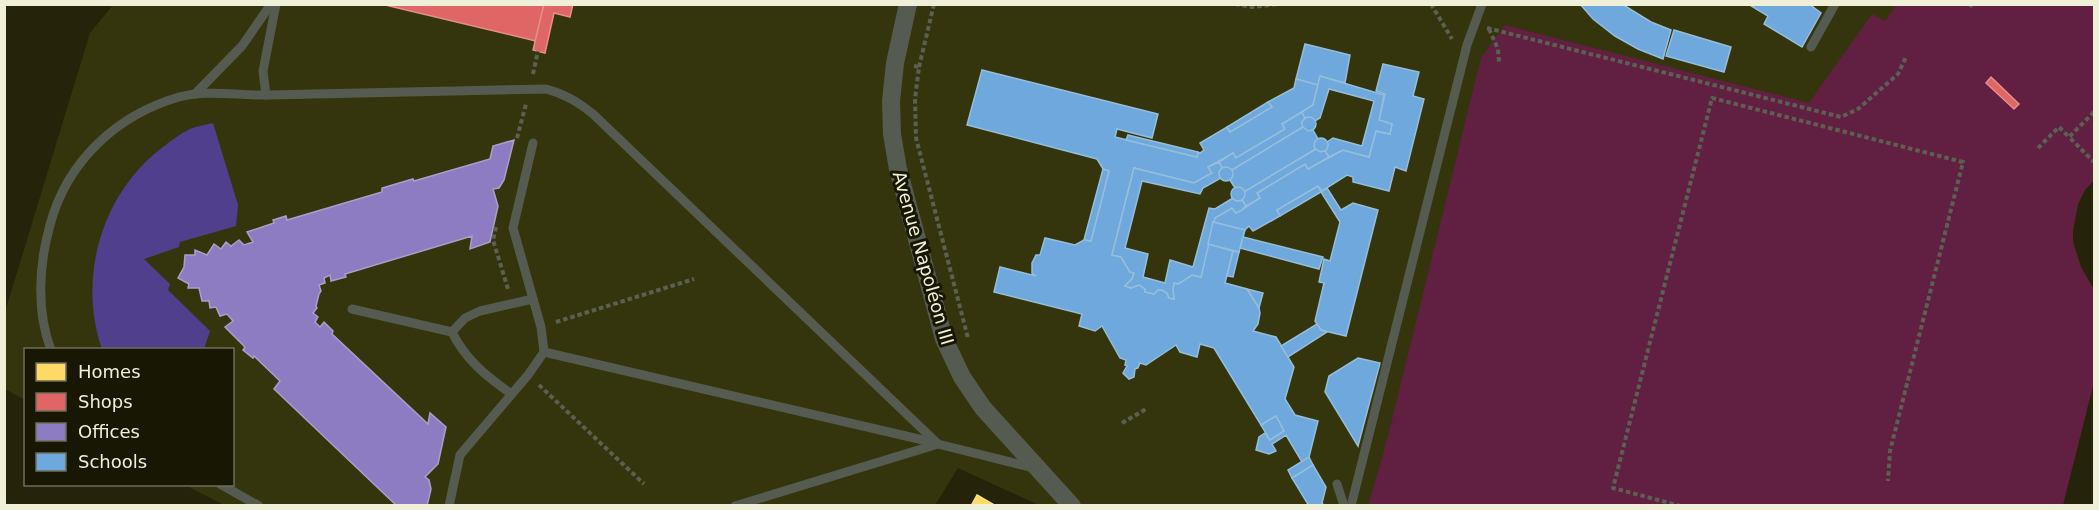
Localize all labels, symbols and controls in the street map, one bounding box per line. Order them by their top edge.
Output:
street label: Avenue Napoléon III [889,169,958,347]
legend [24,348,234,486]
text: Homes [78,361,141,382]
text: Shops [78,391,133,412]
text: Offices [78,421,140,442]
text: Schools [78,451,147,472]

